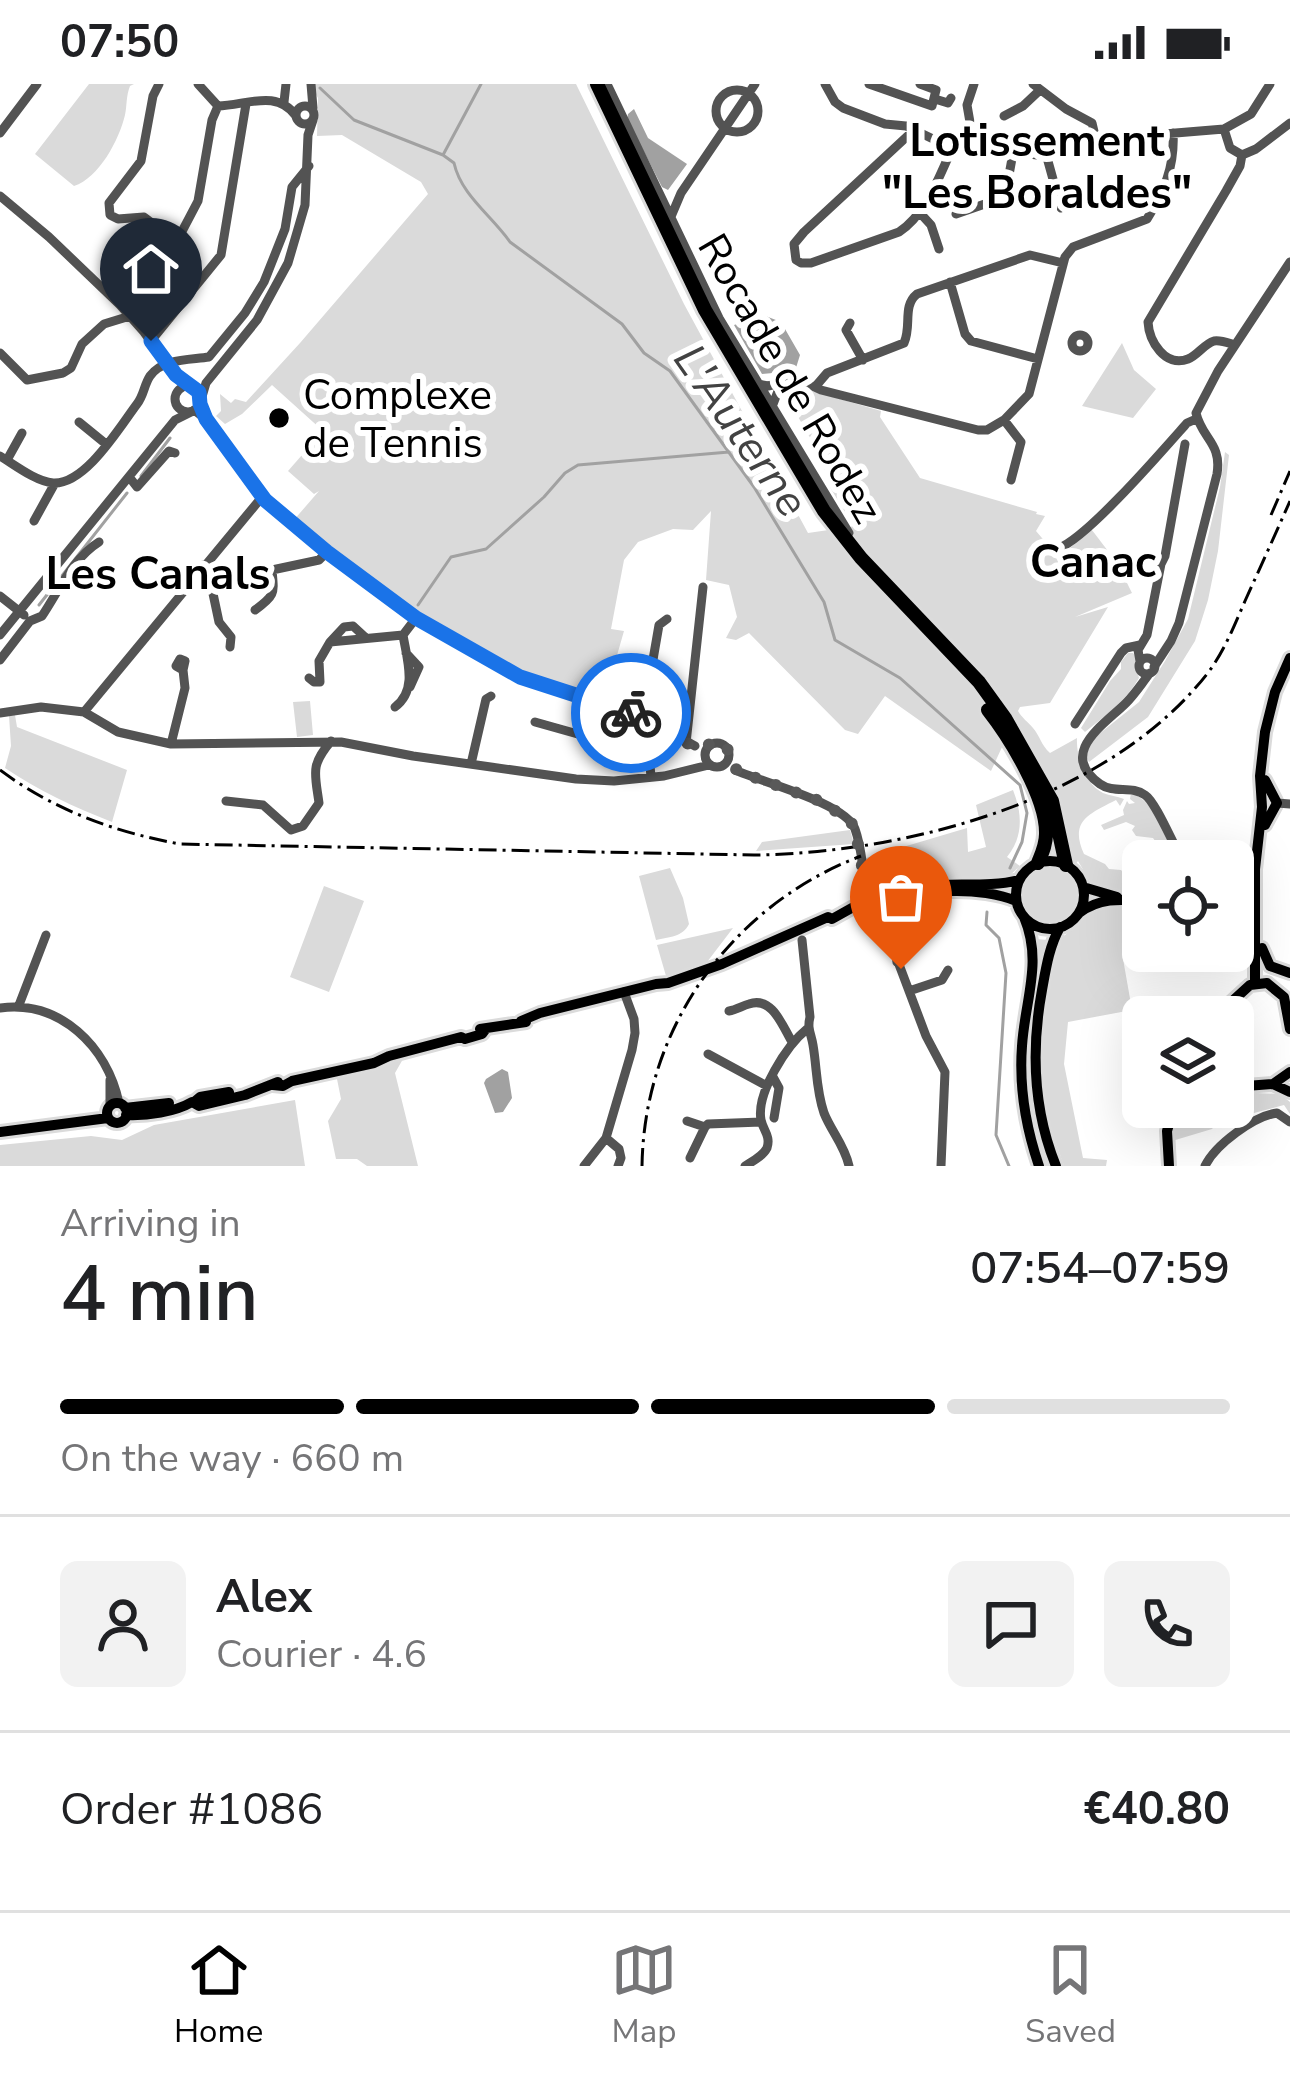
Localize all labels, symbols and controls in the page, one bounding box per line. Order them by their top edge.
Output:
text: 07:50 [60,12,179,73]
district label: Lotissement "Les Boraldes" [882,111,1192,224]
pin [100,218,202,341]
street label: Rocade de Rodez [684,224,896,534]
icon: home [118,236,184,302]
water label: L'Auterne [659,332,822,529]
place label: Complexe de Tennis [303,367,492,472]
marker: Complexe de Tennis [266,405,292,431]
district label: Canac [1030,532,1156,593]
district label: Les Canals [46,544,270,605]
courier [571,653,691,773]
icon: bike [598,680,664,746]
map controls [1122,840,1254,1128]
button: locate [1122,840,1254,972]
pin [850,846,952,969]
icon: bag [868,864,934,930]
button: layers [1122,996,1254,1128]
text: Arriving in [60,1197,241,1250]
text: 07:54–07:59 [970,1238,1230,1299]
text: 4 min [60,1241,259,1348]
text: On the way · 660 m [60,1432,404,1485]
button: person [60,1561,186,1687]
button: chat [948,1561,1074,1687]
button: phone [1104,1561,1230,1687]
text: Alex [216,1567,312,1628]
text: Courier · 4.6 [216,1628,427,1681]
text: Order #1086 [60,1779,323,1840]
text: €40.80 [1084,1779,1230,1840]
tab: Home [174,1937,263,2054]
tab: Map [611,1937,677,2054]
tab: Saved [1025,1937,1116,2054]

